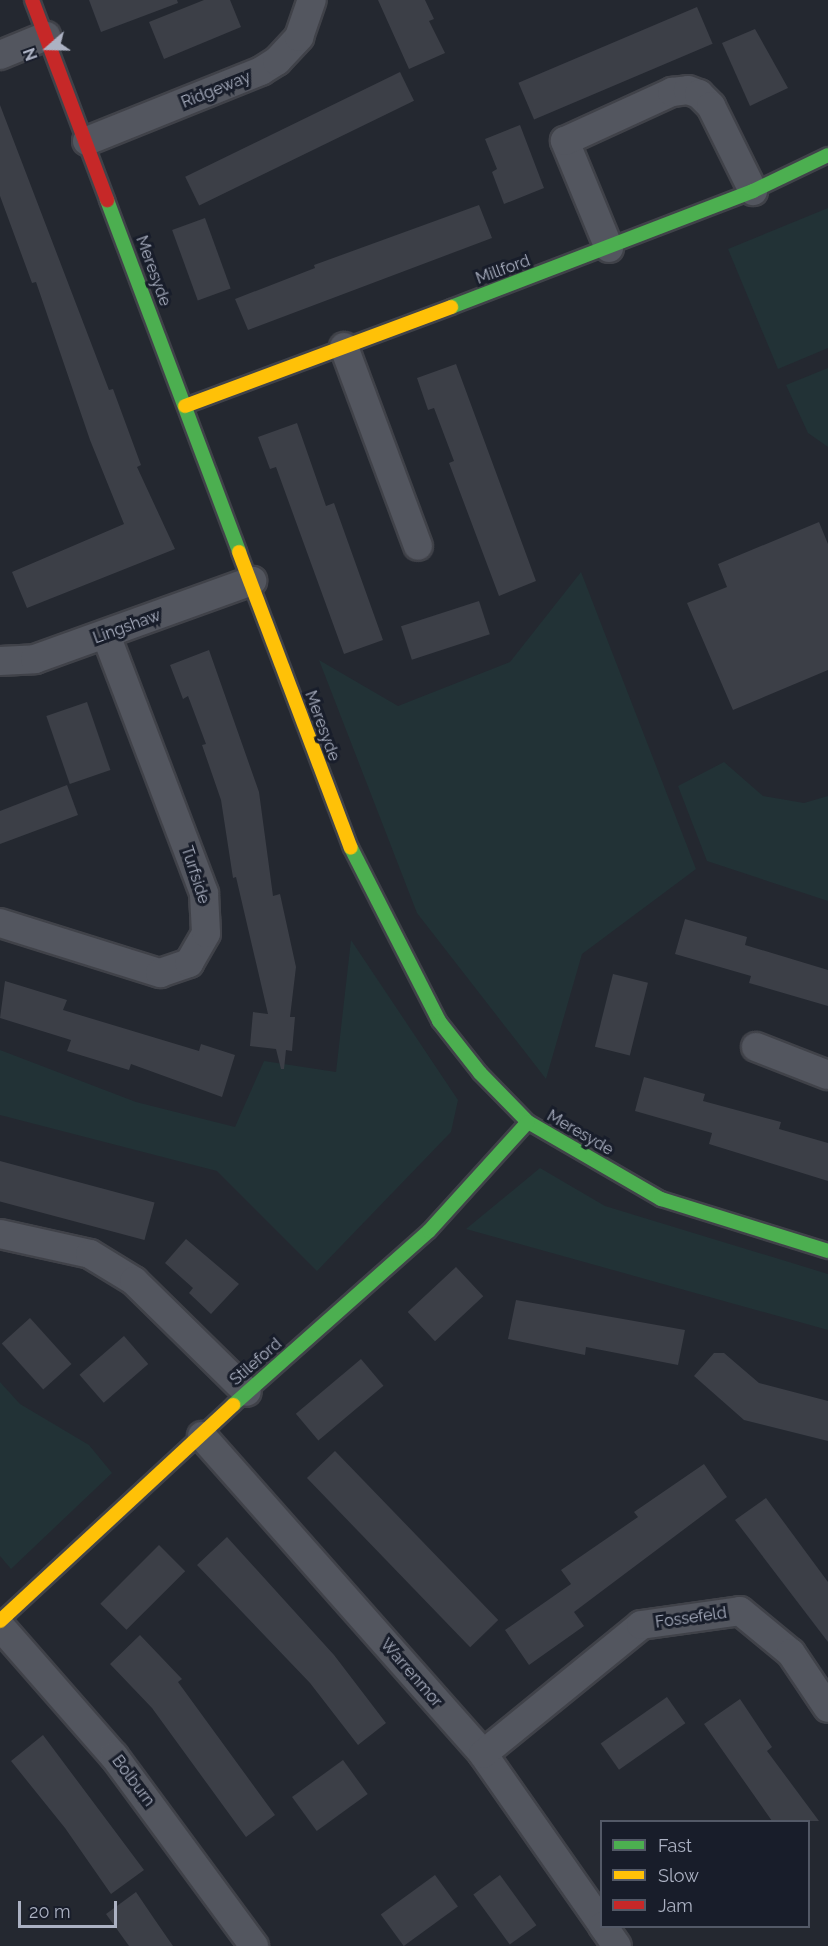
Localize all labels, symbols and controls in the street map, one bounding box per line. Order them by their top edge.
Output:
north arrow [18,18,78,78]
text: N [20,45,42,63]
street label: Ridgeway [179,67,253,113]
street label: Meresyde [131,233,175,309]
street label: Millford [473,251,533,289]
street label: Lingshaw [91,606,163,648]
street label: Meresyde [300,688,344,764]
street label: Turfside [177,844,213,906]
street label: Meresyde [543,1106,617,1160]
street label: Stileford [226,1334,286,1390]
street label: Fossefeld [654,1603,728,1633]
street label: Warrenmor [376,1635,446,1711]
street label: Bolburn [108,1752,158,1810]
legend [600,1820,810,1928]
text: Fast [658,1835,692,1856]
text: Slow [658,1865,699,1886]
scale bar [21,1889,120,1927]
text: Jam [658,1895,693,1916]
text: 20 m [29,1901,71,1922]

